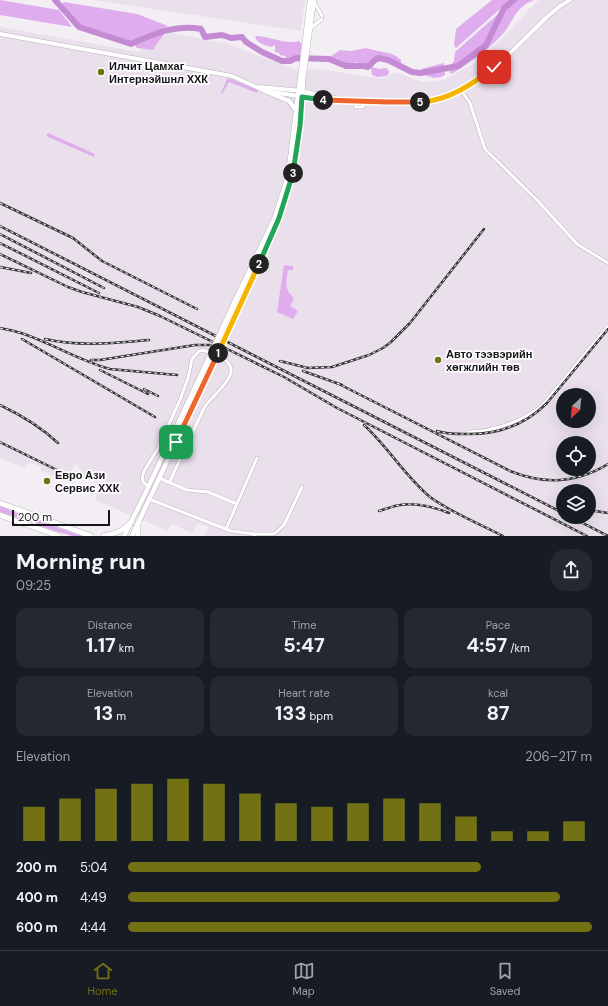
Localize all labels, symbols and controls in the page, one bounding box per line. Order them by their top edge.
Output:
pin [477,50,511,84]
icon: check [483,56,505,78]
place label: Илчит Цамхаг Интернэйшнл ХХК [109,59,208,86]
marker: Илчит Цамхаг Интернэйшнл ХХК [96,67,106,77]
pin: 4 [313,90,333,110]
pin: 5 [410,92,430,112]
text: 4 [319,93,327,107]
text: 5 [417,95,423,109]
pin: 3 [283,163,303,183]
text: 3 [290,166,296,180]
pin: 2 [249,254,269,274]
text: 2 [256,257,262,271]
pin: 1 [208,343,228,363]
text: 1 [216,346,220,360]
place label: Авто тээвэрийн хөгжлийн төв [446,347,532,374]
marker: Авто тээвэрийн хөгжлийн төв [433,355,443,365]
north arrow [556,388,596,428]
map controls [556,388,596,524]
pin [159,425,193,459]
icon: arrive [165,431,187,453]
button: locate [556,436,596,476]
place label: Евро Ази Сервис ХХК [55,468,120,495]
marker: Евро Ази Сервис ХХК [42,476,52,486]
button: layers [556,484,596,524]
scale bar [12,508,110,527]
text: 200 m [18,510,52,524]
text: Morning run [16,547,146,576]
button: share [550,549,592,591]
text: 09:25 [16,577,51,594]
text: Distance [88,618,132,632]
text: Time [292,618,316,632]
text: Pace [486,618,510,632]
text: 1.17 [86,632,116,658]
text: 5:47 [283,632,325,658]
text: 4:57 [466,632,507,658]
text: km [116,641,134,655]
text: /km [507,641,530,655]
text: Elevation [87,686,133,700]
text: Heart rate [278,686,330,700]
text: kcal [488,686,508,700]
text: 13 [94,700,113,726]
text: 133 [275,700,306,726]
text: 87 [486,700,510,726]
text: m [113,709,126,723]
text: bpm [306,709,333,723]
text: Elevation [16,748,70,765]
text: 206–217 m [525,748,592,765]
text: 200 m [16,859,57,876]
text: 5:04 [80,859,107,876]
text: 400 m [16,889,58,906]
text: 4:49 [80,889,107,906]
text: 600 m [16,919,58,936]
text: 4:44 [80,919,106,936]
tab: Home [87,960,118,998]
tab: Map [293,960,315,998]
tab: Saved [490,960,520,998]

